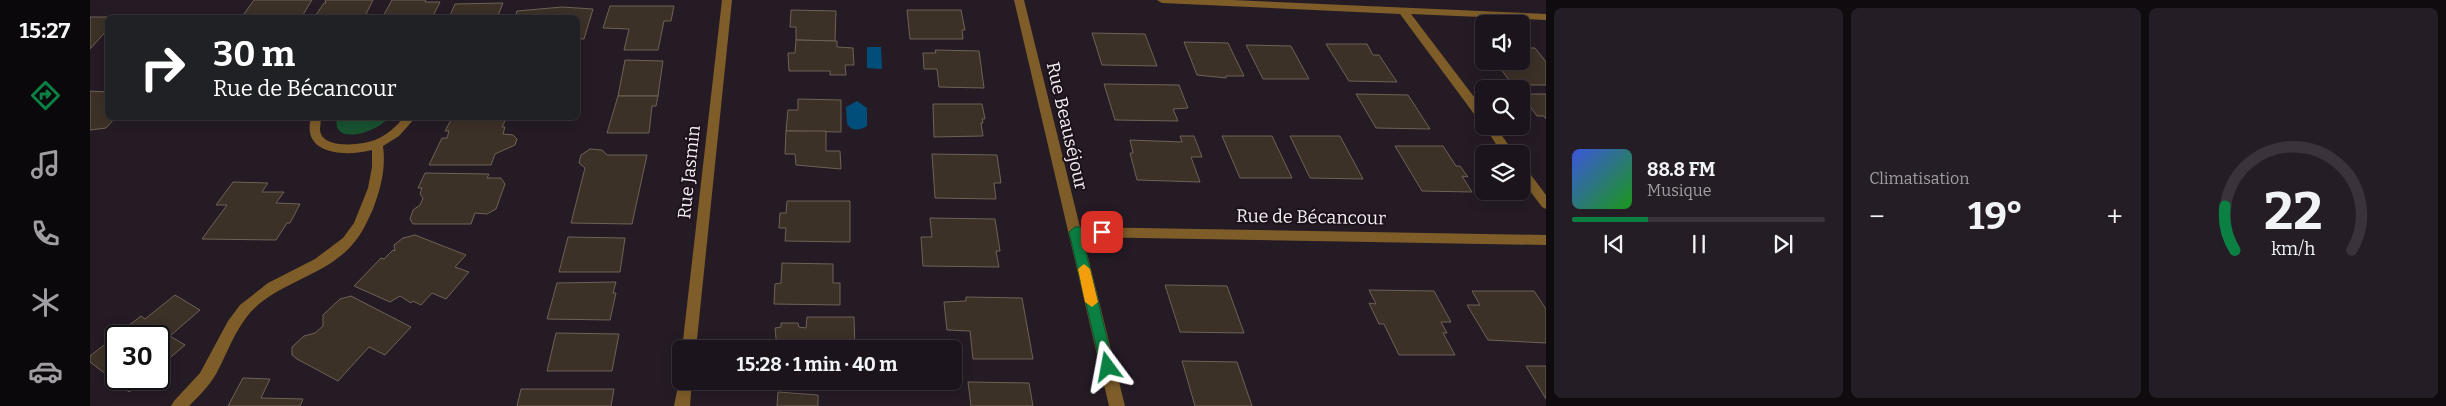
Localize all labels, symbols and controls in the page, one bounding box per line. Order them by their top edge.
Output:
map controls [1475,15,1530,200]
button: sound [1475,15,1530,70]
text: 15:27 [20,17,70,44]
text: 30 m [213,33,295,75]
icon: right [130,35,195,100]
street label: Rue Beauséjour [1042,60,1092,192]
text: Rue de Bécancour [213,75,396,102]
icon: directions [28,78,63,113]
button: search [1475,80,1530,135]
street label: Rue Jasmin [673,123,705,220]
button: layers [1475,145,1530,200]
icon: music [28,147,63,182]
text: 88.8 FM [1647,158,1715,181]
text: Climatisation [1869,169,1969,188]
text: 22 [2264,180,2323,243]
text: Musique [1647,181,1712,200]
text: 19° [1968,193,2023,239]
text: − [1869,200,1885,233]
text: + [2107,200,2123,233]
street label: Rue de Bécancour [1236,205,1386,229]
pin [1081,211,1123,253]
icon: phone [28,216,63,251]
icon: arrive [1088,218,1116,246]
icon: previous [1600,230,1628,258]
icon: pause [1685,230,1713,258]
icon: next [1769,230,1797,258]
text: km/h [2271,238,2315,260]
icon: climate [28,285,63,320]
speed limit sign: 30 [105,325,170,390]
position arrow [1081,340,1133,392]
text: 15:28 · 1 min · 40 m [737,353,897,376]
icon: car [28,354,63,389]

